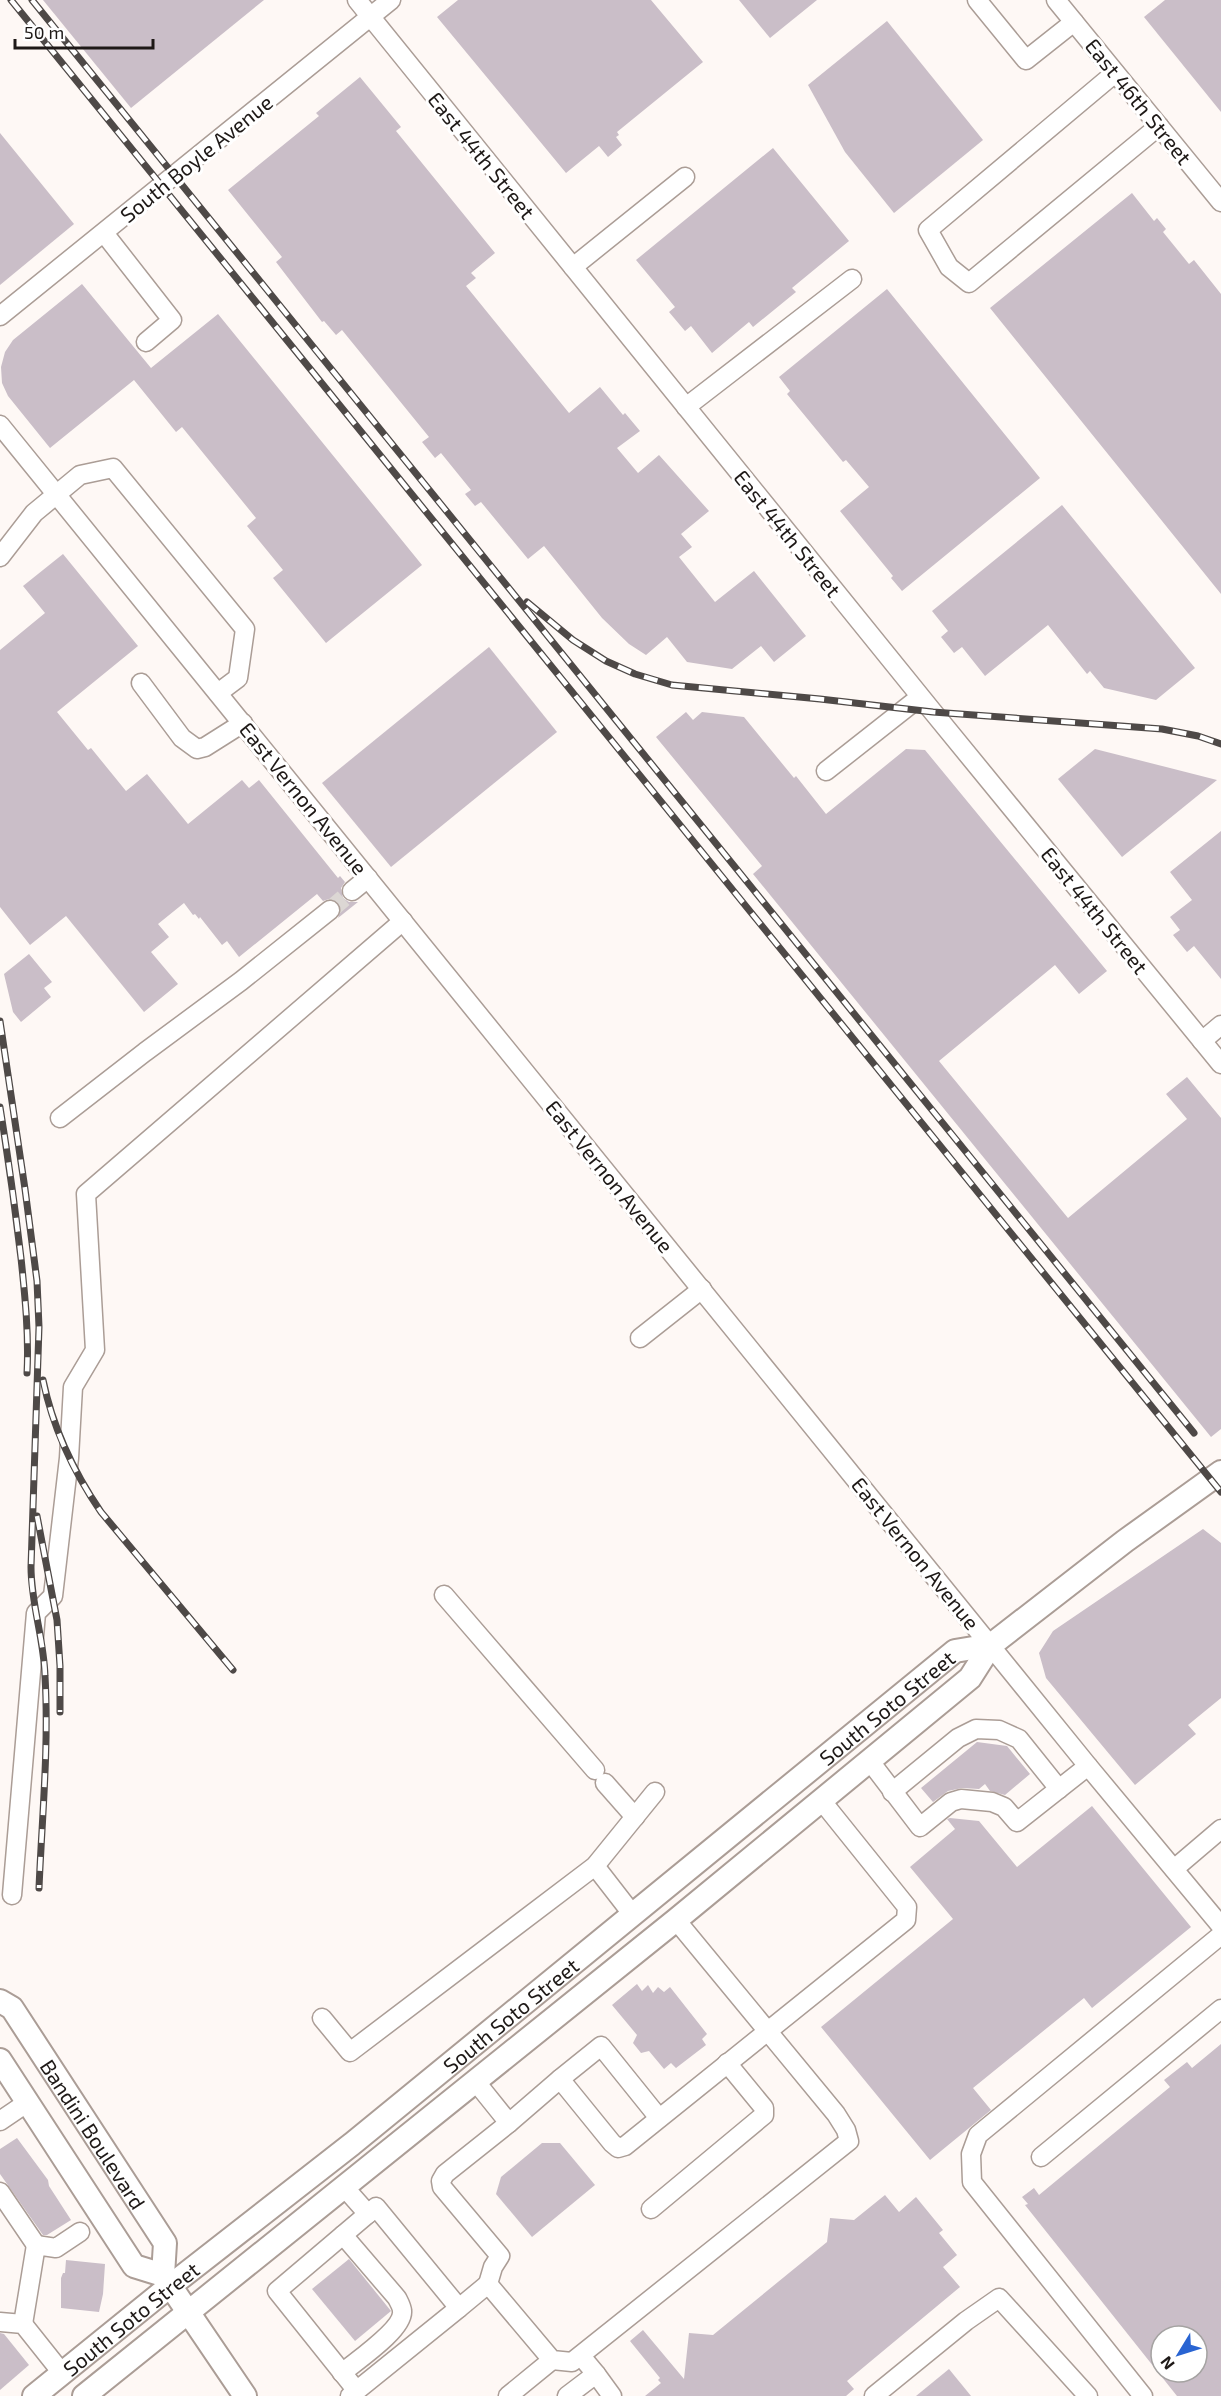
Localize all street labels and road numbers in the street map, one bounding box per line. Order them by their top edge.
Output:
street label: East 46th Street [1081,33,1197,169]
street label: East 44th Street [423,87,541,223]
street label: South Boyle Avenue [115,89,277,227]
street label: East 44th Street [729,465,847,601]
street label: East Vernon Avenue [235,717,373,879]
street label: East 44th Street [1036,842,1154,978]
street label: East Vernon Avenue [541,1095,679,1257]
street label: East Vernon Avenue [847,1472,985,1634]
street label: South Soto Street [814,1644,959,1770]
street label: South Soto Street [437,1952,583,2077]
street label: Bandini Boulevard [36,2054,152,2213]
street label: South Soto Street [57,2256,204,2380]

